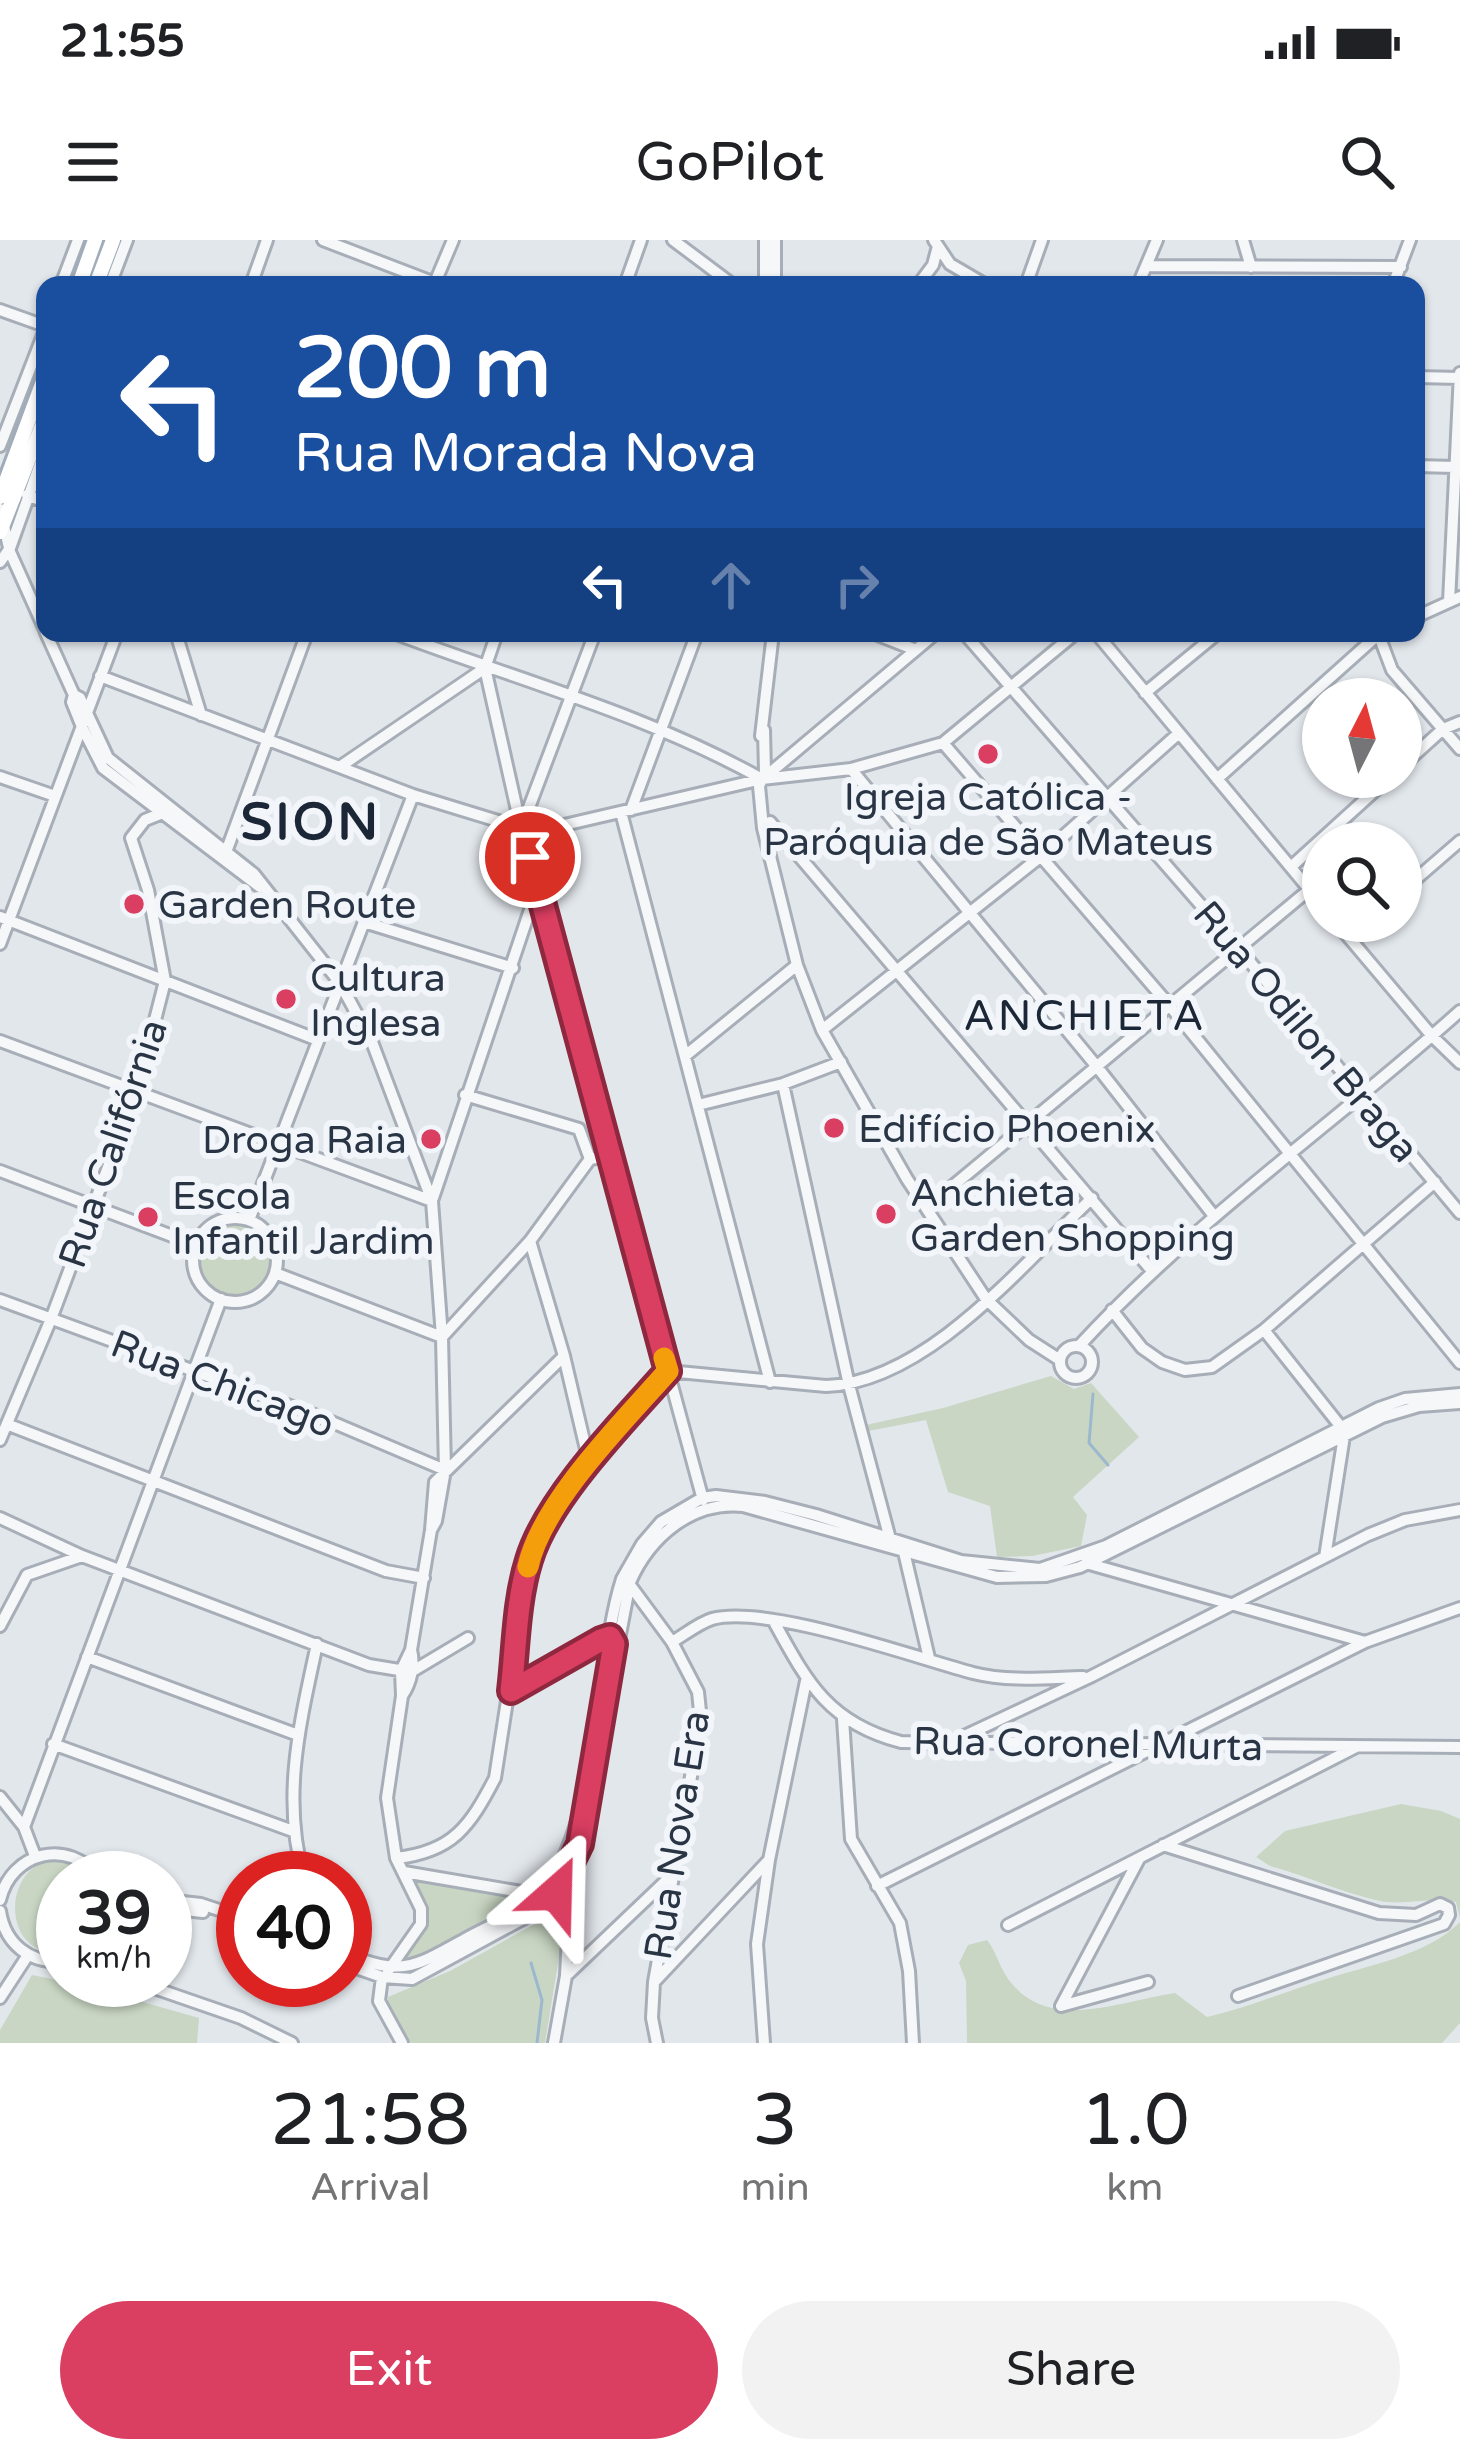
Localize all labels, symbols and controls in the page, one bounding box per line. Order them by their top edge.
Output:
text: 21:55 [60,15,185,69]
icon: menu [60,129,126,195]
icon: search [1334,129,1400,195]
text: GoPilot [636,130,824,195]
text: 200 m [294,319,551,420]
icon: left [96,324,252,480]
text: Rua Morada Nova [294,421,757,486]
icon: left [572,552,638,618]
icon: ahead [698,552,764,618]
icon: right [824,552,890,618]
north arrow [1302,678,1422,798]
map controls [1302,678,1422,942]
marker: Igreja Católica - Paróquia de São Mateus [975,741,1001,767]
place label: Igreja Católica - Paróquia de São Mateus [763,774,1213,866]
district label: SION [241,792,381,854]
pin [479,806,581,908]
button: search [1302,822,1422,942]
icon: arrive [497,824,563,890]
place label: Garden Route [158,882,416,929]
marker: Garden Route [121,891,147,917]
street label: Rua Odilon Braga [1183,892,1429,1172]
place label: Cultura Inglesa [310,955,446,1047]
marker: Cultura Inglesa [273,986,299,1012]
district label: ANCHIETA [963,991,1207,1042]
street label: Rua Califórnia [49,1013,178,1274]
place label: Edifício Phoenix [858,1106,1156,1153]
marker: Edifício Phoenix [821,1115,847,1141]
place label: Droga Raia [202,1117,407,1164]
marker: Droga Raia [418,1126,444,1152]
place label: Anchieta Garden Shopping [910,1170,1235,1262]
place label: Escola Infantil Jardim [172,1173,434,1265]
marker: Anchieta Garden Shopping [873,1201,899,1227]
marker: Escola Infantil Jardim [135,1204,161,1230]
street label: Rua Chicago [104,1320,341,1448]
street label: Rua Nova Era [635,1707,720,1963]
street label: Rua Coronel Murta [912,1718,1263,1771]
position arrow [493,1830,619,1956]
speed limit sign: 40 [216,1851,372,2007]
text: 39 [76,1878,152,1950]
text: km/h [76,1940,152,1977]
text: 21:58 [270,2078,470,2165]
text: 3 [753,2078,798,2165]
text: 1.0 [1080,2078,1189,2165]
text: Arrival [310,2164,431,2211]
text: min [741,2164,810,2211]
text: km [1106,2164,1163,2211]
button: Exit [60,2301,718,2439]
button: Share [742,2301,1400,2439]

